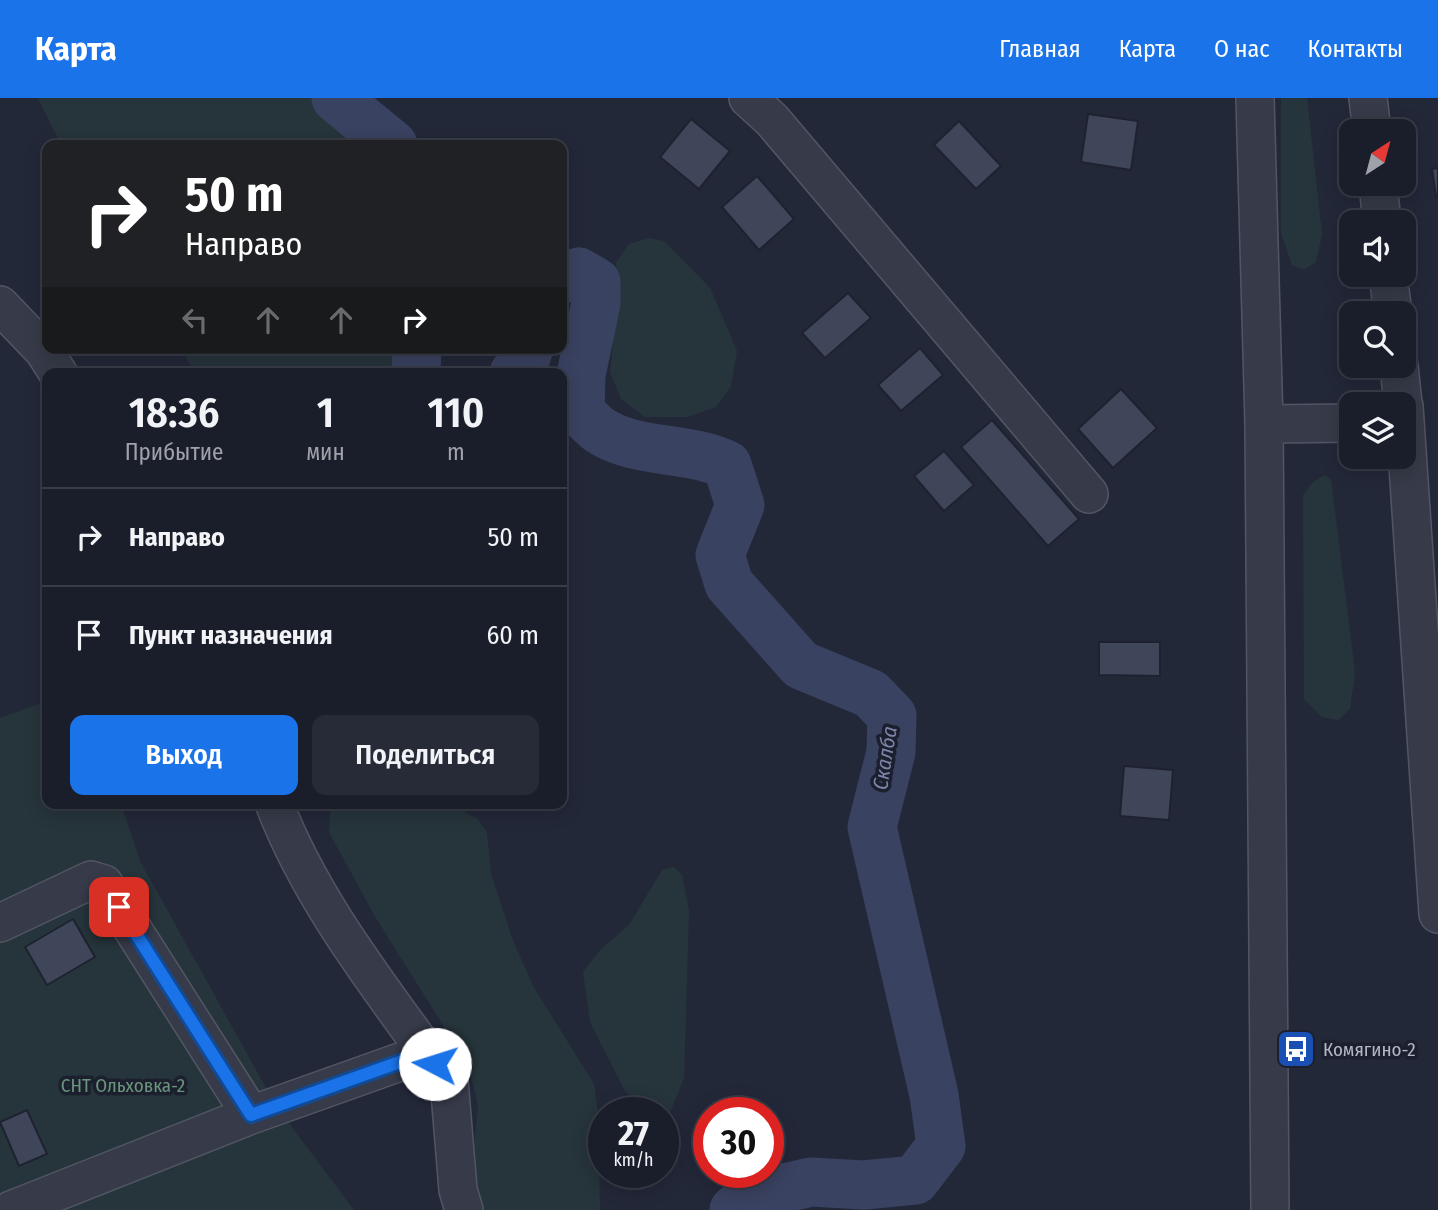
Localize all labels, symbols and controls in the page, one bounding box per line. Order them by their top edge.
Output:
text: Карта [35,29,117,69]
text: Главная [999,35,1081,63]
text: Карта [1119,35,1176,63]
text: О нас [1214,35,1269,63]
text: Контакты [1307,35,1403,63]
north arrow [1339,119,1416,196]
map controls [1339,119,1416,469]
text: 50 m [185,165,283,224]
icon: right [70,168,161,259]
button: sound [1339,210,1416,287]
text: Направо [185,225,302,263]
icon: left [176,301,214,339]
icon: ahead [249,301,287,339]
icon: ahead [322,301,360,339]
icon: right [395,301,433,339]
button: search [1339,301,1416,378]
text: 18:36 [129,388,219,438]
text: 1 [317,388,334,438]
text: 110 [427,388,484,438]
button: layers [1339,392,1416,469]
text: Прибытие [125,438,223,466]
text: мин [306,438,345,466]
text: m [447,438,465,466]
icon: right [70,518,108,556]
text: Направо [129,522,225,553]
text: 50 m [487,522,539,553]
icon: arrive [70,616,108,654]
text: Пункт назначения [129,620,333,651]
text: 60 m [486,620,539,651]
button: Выход [70,715,298,795]
button: Поделиться [312,715,539,795]
water label: Скалба [867,724,903,792]
pin [89,877,149,937]
icon: arrive [100,888,138,926]
position arrow [398,1027,472,1101]
bus stop icon: Комягино-2 [1275,1028,1317,1070]
place label: Комягино-2 [1323,1038,1416,1061]
park label: СНТ Ольховка-2 [61,1074,185,1097]
speed limit sign: 30 [693,1097,784,1188]
text: 27 [618,1112,649,1154]
text: km/h [613,1149,654,1171]

